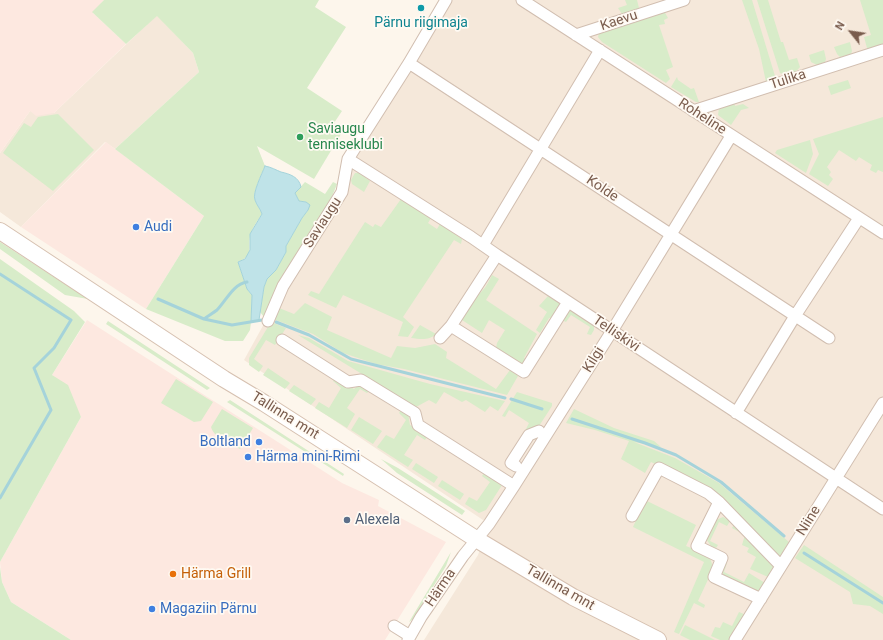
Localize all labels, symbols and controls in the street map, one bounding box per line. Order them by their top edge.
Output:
marker: Pärnu riigimaja [416,3,426,13]
street label: Kaevu [598,7,640,35]
north arrow [831,12,871,52]
place label: Pärnu riigimaja [374,15,468,31]
text: N [833,19,848,32]
street label: Tulika [768,66,808,94]
street label: Roheline [675,95,729,139]
place label: Saviaugu tenniseklubi [308,121,383,154]
marker: Saviaugu tenniseklubi [295,132,305,142]
street label: Kolde [583,172,621,206]
street label: Saviaugu [300,195,346,251]
place label: Audi [144,219,172,235]
marker: Audi [131,222,141,232]
street label: Telliskivi [589,312,643,356]
street label: Kilgi [580,344,608,376]
street label: Tallinna mnt [248,389,322,443]
place label: Boltland [200,434,251,450]
marker: Boltland [254,437,264,447]
place label: Härma mini-Rimi [256,449,360,465]
marker: Härma mini-Rimi [243,452,253,462]
street label: Niine [793,503,825,539]
place label: Alexela [355,512,400,528]
marker: Alexela [342,515,352,525]
street label: Tallinna mnt [523,562,597,614]
place label: Härma Grill [181,566,251,582]
street label: Härma [422,566,460,610]
marker: Härma Grill [168,569,178,579]
place label: Magaziin Pärnu [160,601,257,617]
marker: Magaziin Pärnu [147,604,157,614]

